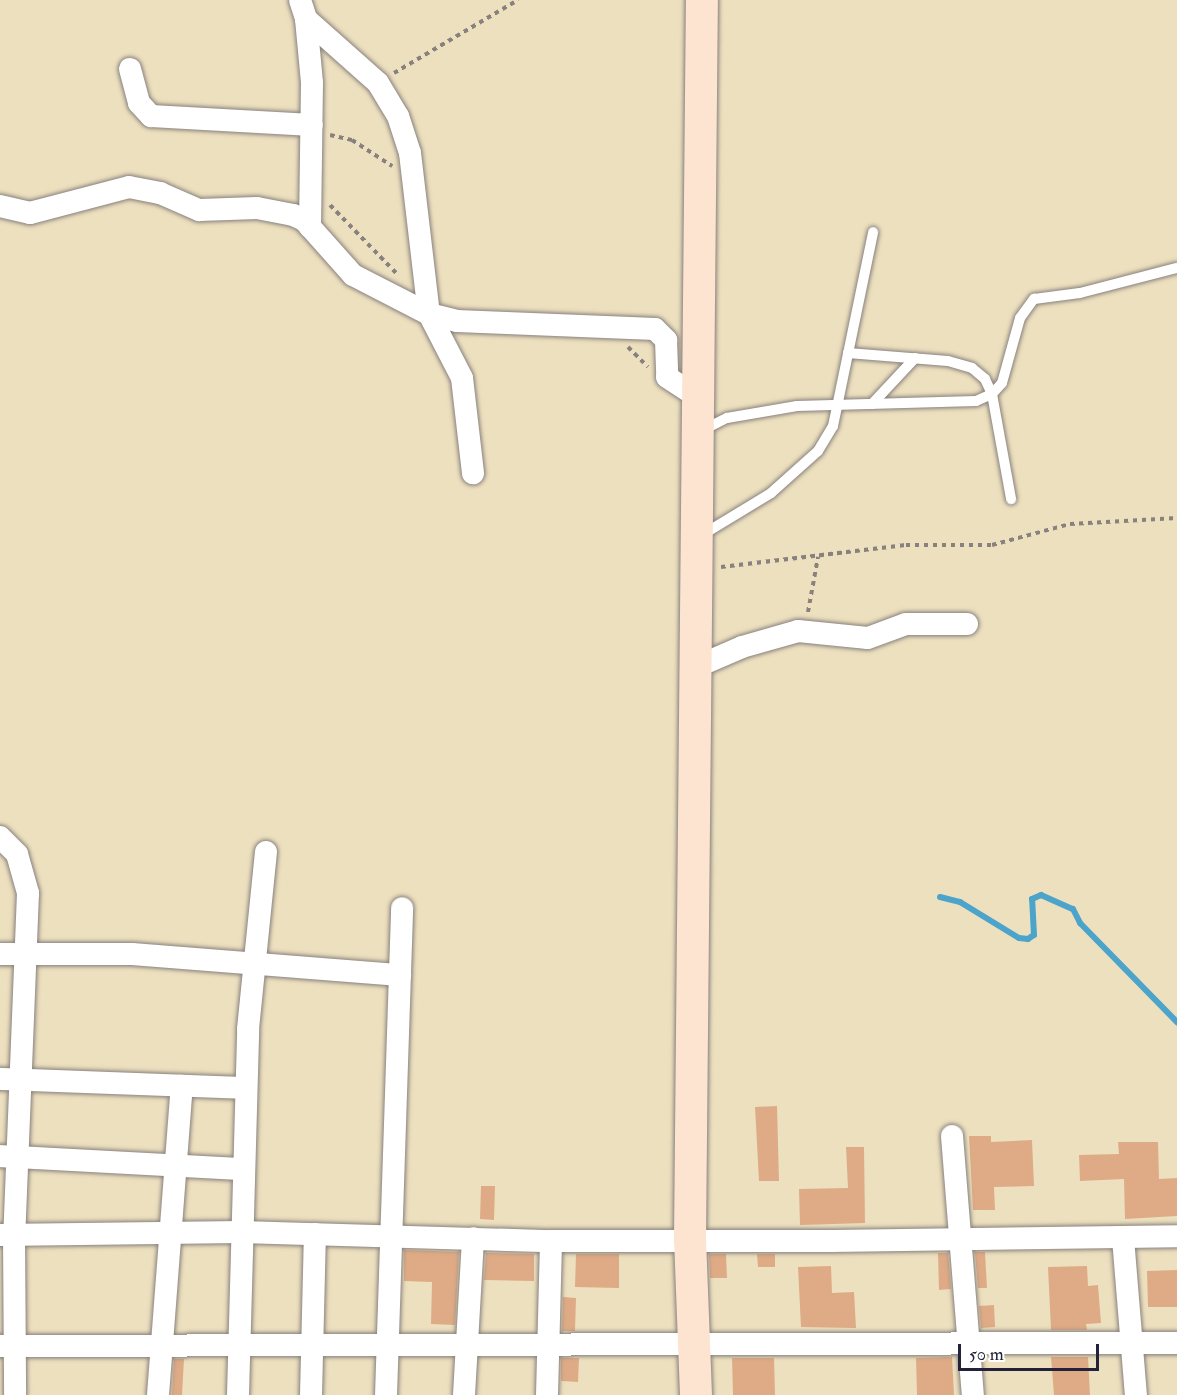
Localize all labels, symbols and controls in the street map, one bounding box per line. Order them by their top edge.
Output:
scale bar [961,1332,1102,1370]
text: 50 m [969,1343,1004,1366]

